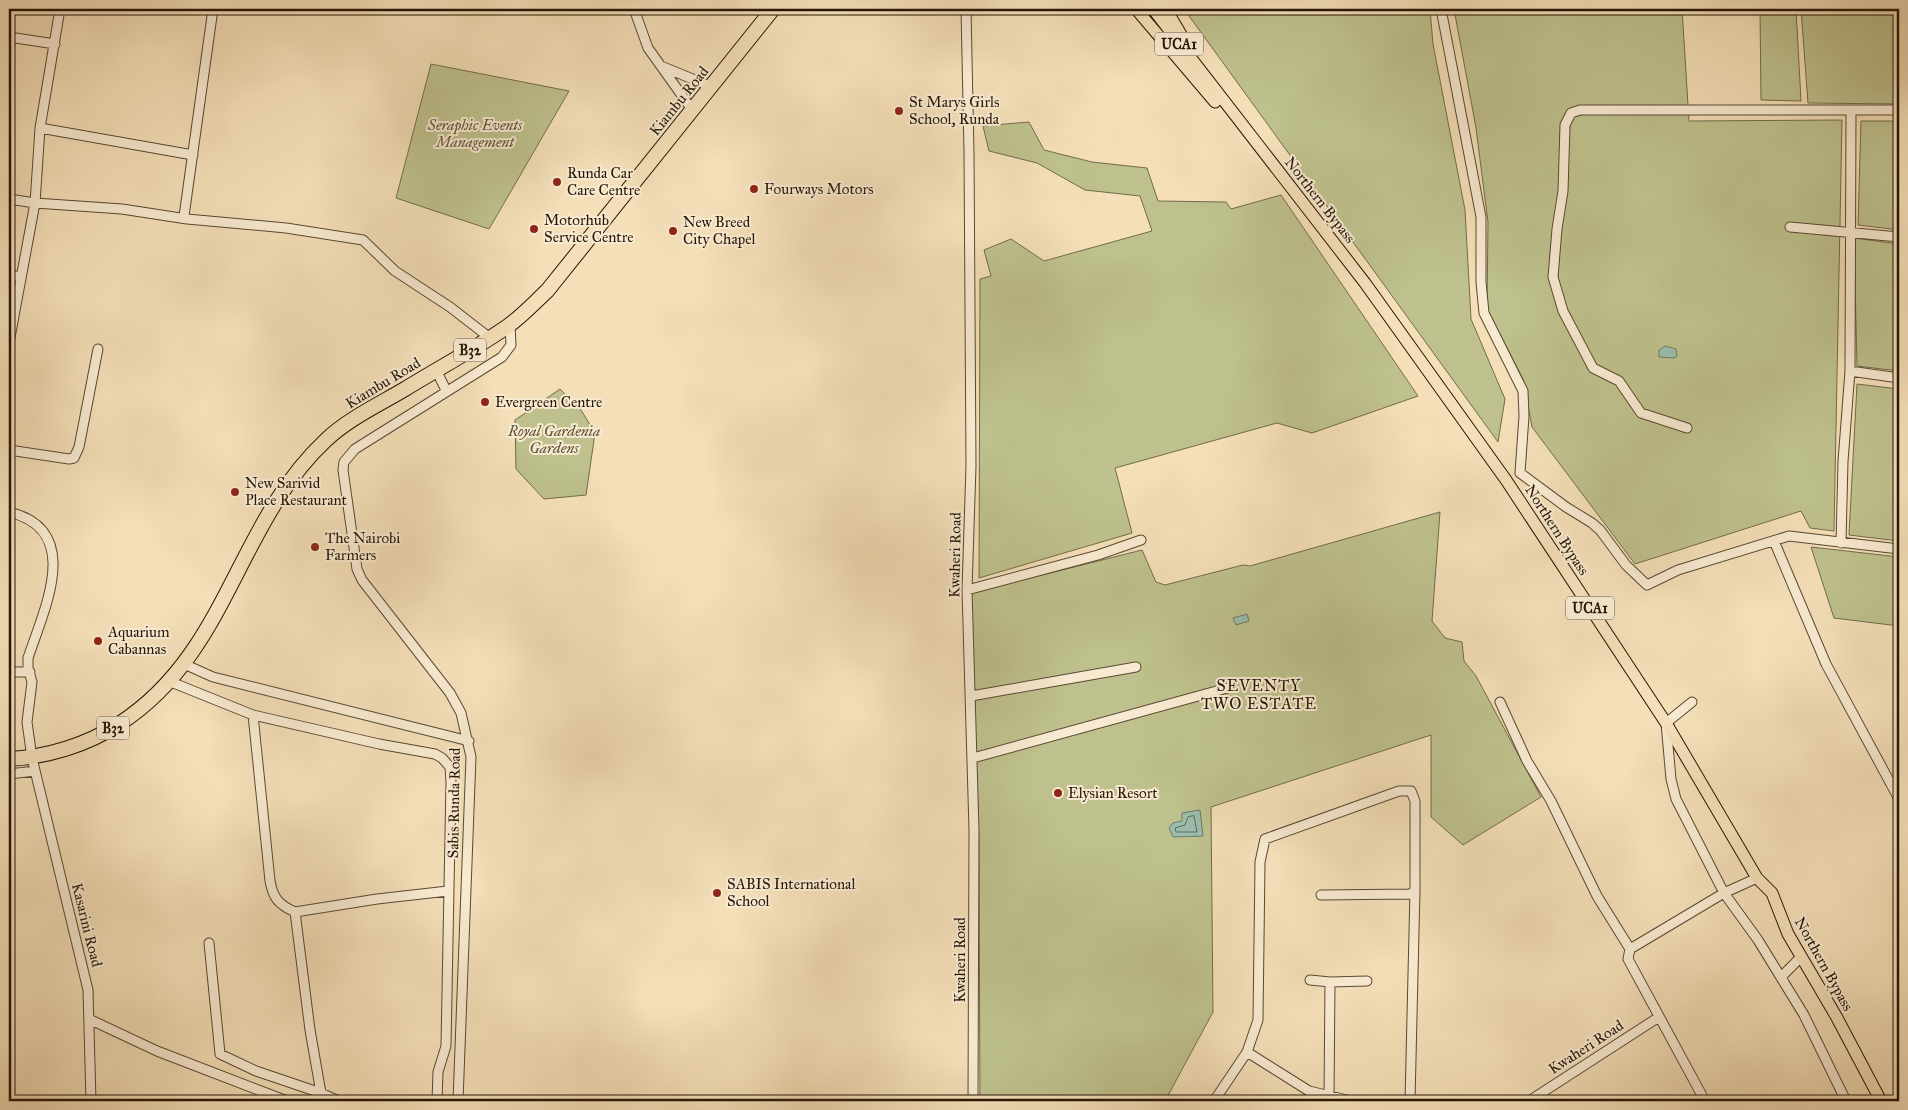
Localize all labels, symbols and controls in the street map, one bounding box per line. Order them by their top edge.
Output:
road number: UCA1 [1155,33,1203,56]
street label: Kiambu Road [646,62,713,139]
place label: St Marys Girls School, Runda [909,93,1000,128]
marker: St Marys Girls School, Runda [893,105,905,117]
park label: Seraphic Events Management [427,116,523,151]
street label: Northern Bypass [1281,153,1359,247]
place label: Runda Car Care Centre [567,164,640,199]
marker: Runda Car Care Centre [551,176,563,188]
place label: Fourways Motors [764,180,874,198]
marker: Fourways Motors [748,183,760,195]
place label: Motorhub Service Centre [544,211,633,246]
place label: New Breed City Chapel [683,213,756,248]
marker: Motorhub Service Centre [528,223,540,235]
marker: New Breed City Chapel [667,225,679,237]
road number: B32 [454,338,486,362]
street label: Kiambu Road [342,353,424,412]
place label: Evergreen Centre [495,393,602,411]
marker: Evergreen Centre [479,396,491,408]
park label: Royal Gardenia Gardens [507,422,600,457]
place label: New Sarivid Place Restaurant [245,474,348,509]
street label: Northern Bypass [1521,481,1593,579]
marker: New Sarivid Place Restaurant [229,486,241,498]
street label: Kwaheri Road [945,512,965,598]
place label: The Nairobi Farmers [325,529,400,564]
marker: The Nairobi Farmers [309,541,321,553]
road number: UCA1 [1566,596,1614,620]
place label: Aquarium Cabannas [107,623,170,658]
marker: Aquarium Cabannas [92,635,104,647]
district label: SEVENTY TWO ESTATE [1201,676,1317,713]
road number: B32 [97,716,129,740]
street label: Sabis Runda Road [444,747,464,858]
place label: Elysian Resort [1068,784,1158,802]
marker: Elysian Resort [1052,787,1064,799]
place label: SABIS International School [727,875,856,910]
street label: Kasarini Road [68,881,106,969]
marker: SABIS International School [711,887,723,899]
street label: Northern Bypass [1791,914,1857,1014]
street label: Kwaheri Road [951,917,969,1003]
street label: Kwaheri Road [1545,1016,1627,1078]

